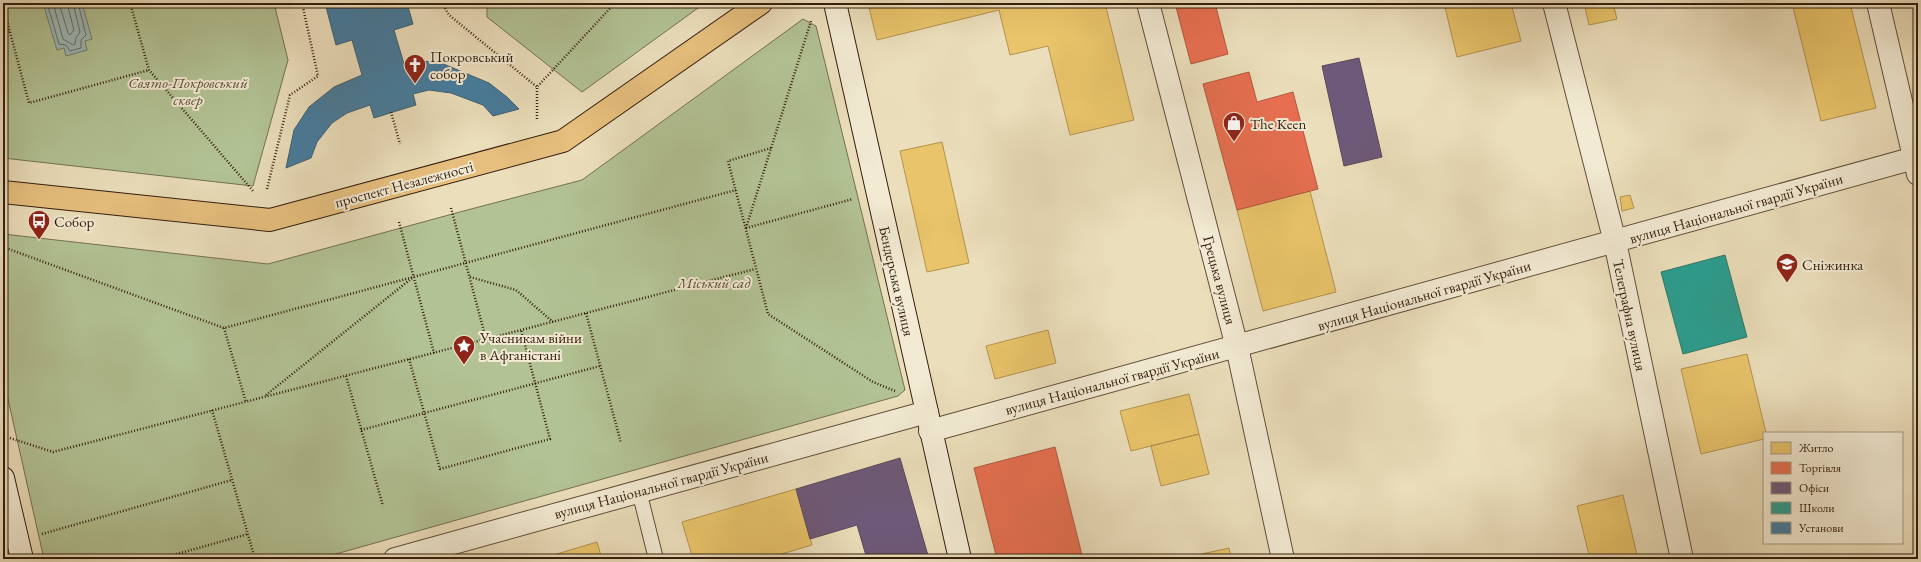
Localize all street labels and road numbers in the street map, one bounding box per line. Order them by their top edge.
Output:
street label: проспект Незалежності [333,156,476,212]
street label: вулиця Національної гвардії України [1627,168,1845,248]
street label: Бендерська вулиця [875,224,919,338]
street label: Грецька вулиця [1199,233,1241,327]
street label: вулиця Національної гвардії України [1315,255,1533,335]
street label: Телеграфна вулиця [1609,257,1651,373]
street label: вулиця Національної гвардії України [1003,343,1221,419]
street label: вулиця Національної гвардії України [552,447,770,523]

